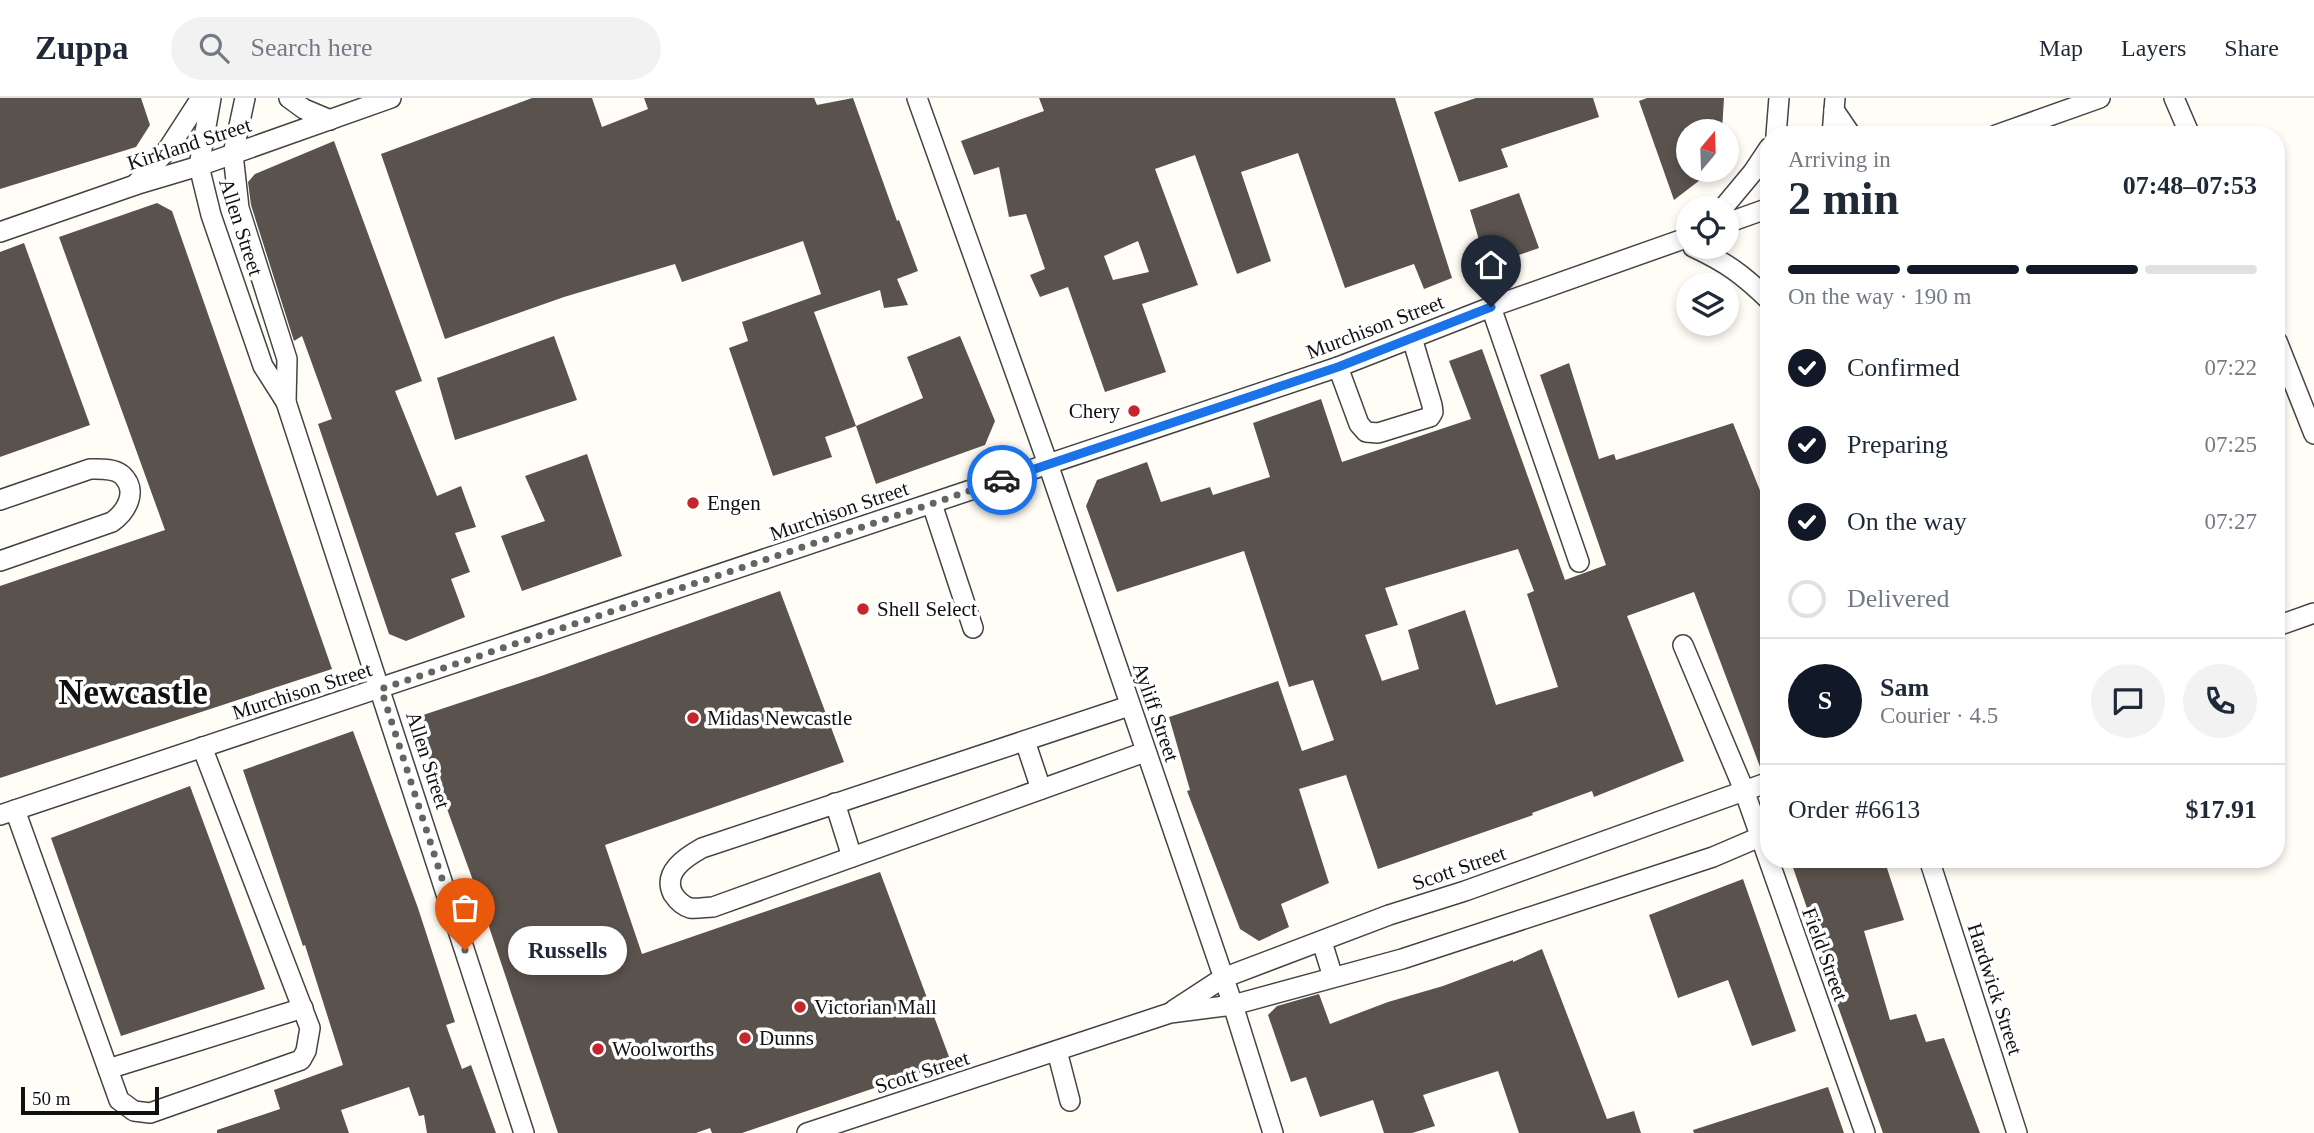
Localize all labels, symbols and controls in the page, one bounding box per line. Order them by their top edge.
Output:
search box [171,17,661,80]
icon: search [195,29,233,67]
text: Zuppa [35,30,129,66]
text: Search here [251,33,373,62]
text: Map [2039,35,2083,61]
text: Layers [2121,35,2186,61]
text: Share [2224,35,2279,61]
street label: Kirkland Street [124,113,254,175]
north arrow [1676,119,1740,182]
map controls [1676,119,1739,336]
text: Arriving in [1788,147,1891,172]
text: 07:48–07:53 [2123,171,2257,200]
text: 2 min [1788,173,1899,224]
street label: Allen Street [214,175,268,279]
button: locate [1676,196,1739,259]
pin [1461,235,1521,307]
icon: home [1472,246,1510,284]
button: layers [1676,273,1739,336]
text: On the way · 190 m [1788,284,1971,309]
street label: Murchison Street [1303,290,1447,364]
icon: check [1788,349,1826,387]
text: Confirmed [1847,353,1960,382]
text: 07:22 [2205,355,2257,380]
place label: Chery [1069,399,1120,423]
marker: Chery [1126,403,1142,419]
icon: check [1788,426,1826,464]
text: Preparing [1847,430,1948,459]
text: 07:25 [2205,432,2257,457]
courier [967,445,1037,515]
icon: car [983,461,1021,499]
street label: Murchison Street [766,476,912,546]
place label: Engen [707,491,761,515]
marker: Engen [685,495,701,511]
icon: check [1788,503,1826,541]
text: On the way [1847,507,1967,536]
text: 07:27 [2205,509,2257,534]
text: Delivered [1847,584,1950,613]
place label: Shell Select [877,597,977,621]
marker: Shell Select [855,601,871,617]
street label: Murchison Street [229,657,375,725]
street label: Ayliff Street [1128,659,1184,765]
button: chat [2091,664,2165,738]
button: phone [2183,664,2257,738]
district label: Newcastle [58,673,208,712]
text: Sam [1880,673,1929,702]
text: S [1818,686,1832,715]
text: Courier · 4.5 [1880,703,1998,728]
place label: Midas Newcastle [707,706,852,730]
street label: Allen Street [401,708,455,812]
marker: Midas Newcastle [685,710,701,726]
text: Order #6613 [1788,795,1920,824]
text: $17.91 [2186,795,2257,824]
street label: Scott Street [1409,841,1509,895]
pin [435,878,495,950]
icon: bag [446,889,484,927]
street label: Field Street [1797,904,1853,1004]
street label: Hardwick Street [1962,920,2028,1058]
callout: Russells [507,926,626,974]
text: Russells [528,938,607,963]
place label: Victorian Mall [814,995,937,1019]
marker: Victorian Mall [792,999,808,1015]
place label: Dunns [759,1026,814,1050]
marker: Dunns [737,1030,753,1046]
place label: Woolworths [612,1037,714,1061]
marker: Woolworths [590,1041,606,1057]
street label: Scott Street [872,1045,972,1098]
scale bar [21,1084,159,1116]
text: 50 m [32,1088,71,1109]

